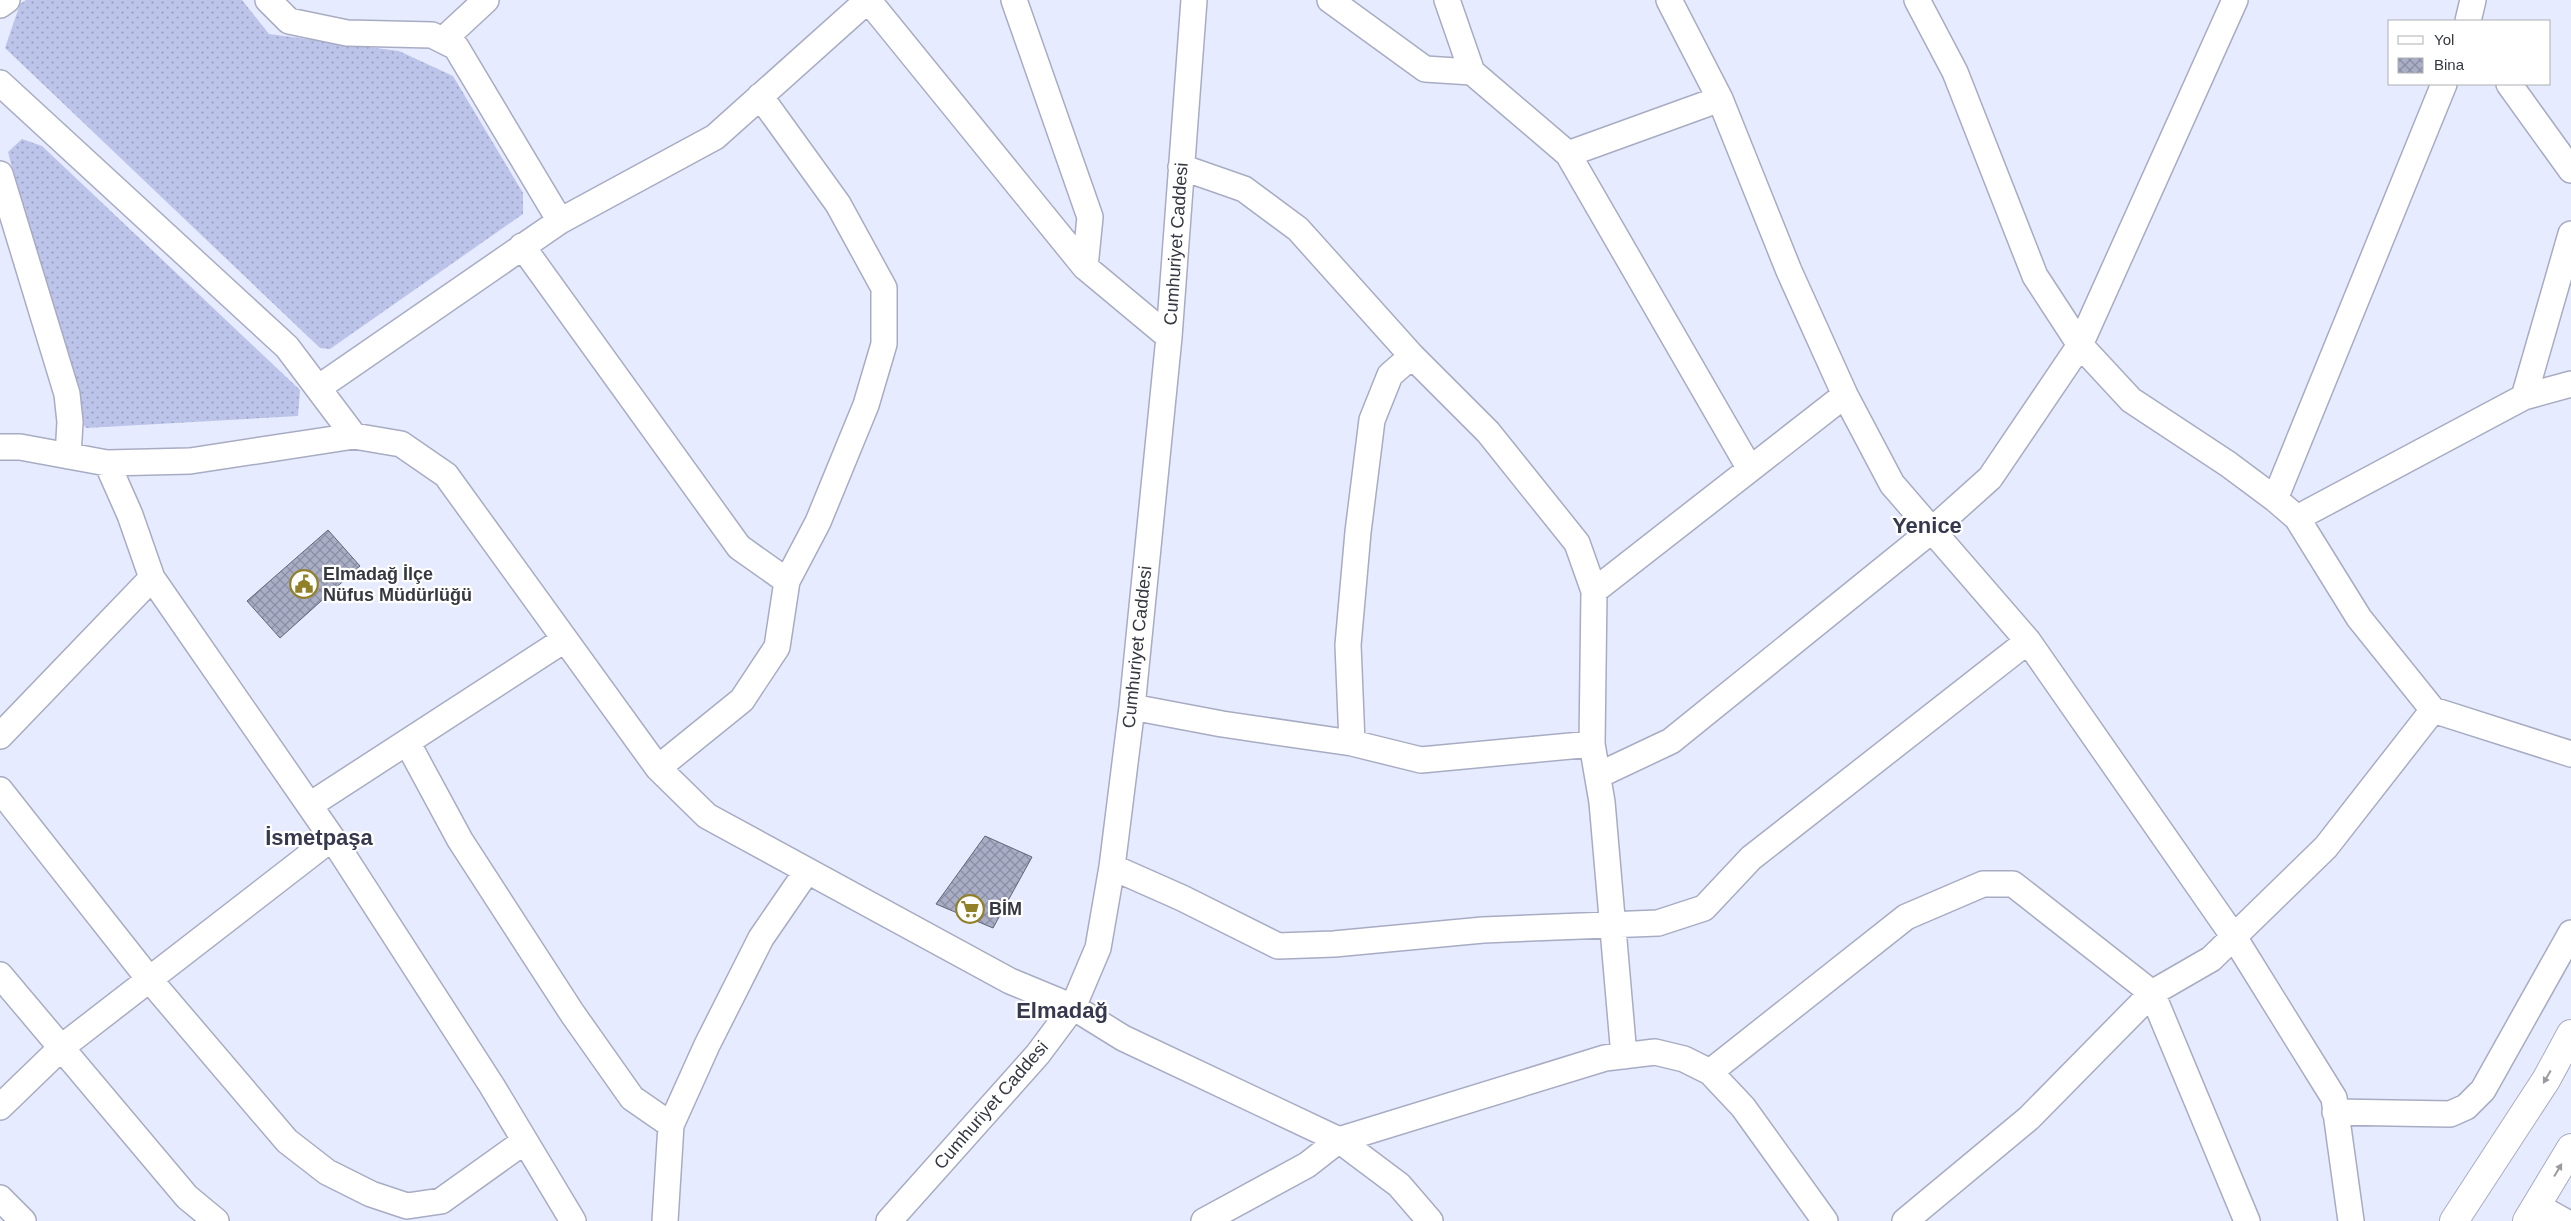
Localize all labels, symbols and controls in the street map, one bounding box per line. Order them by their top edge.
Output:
legend [2388,20,2551,85]
text: Yol [2434,31,2454,48]
text: Bina [2434,56,2465,73]
street label: Cumhuriyet Caddesi [1160,162,1192,326]
district label: Yenice [1892,513,1962,538]
place label: Elmadağ İlçe Nüfus Müdürlüğü [323,564,472,605]
street label: Cumhuriyet Caddesi [1119,565,1155,729]
public building icon: Elmadağ İlçe Nüfus Müdürlüğü [289,569,319,599]
district label: İsmetpaşa [265,825,374,850]
supermarket icon: BİM [955,894,985,924]
place label: BİM [989,899,1022,919]
district label: Elmadağ [1016,998,1108,1023]
street label: Cumhuriyet Caddesi [930,1037,1052,1173]
one-way arrow [2543,1070,2552,1083]
one-way arrow [2554,1163,2563,1176]

